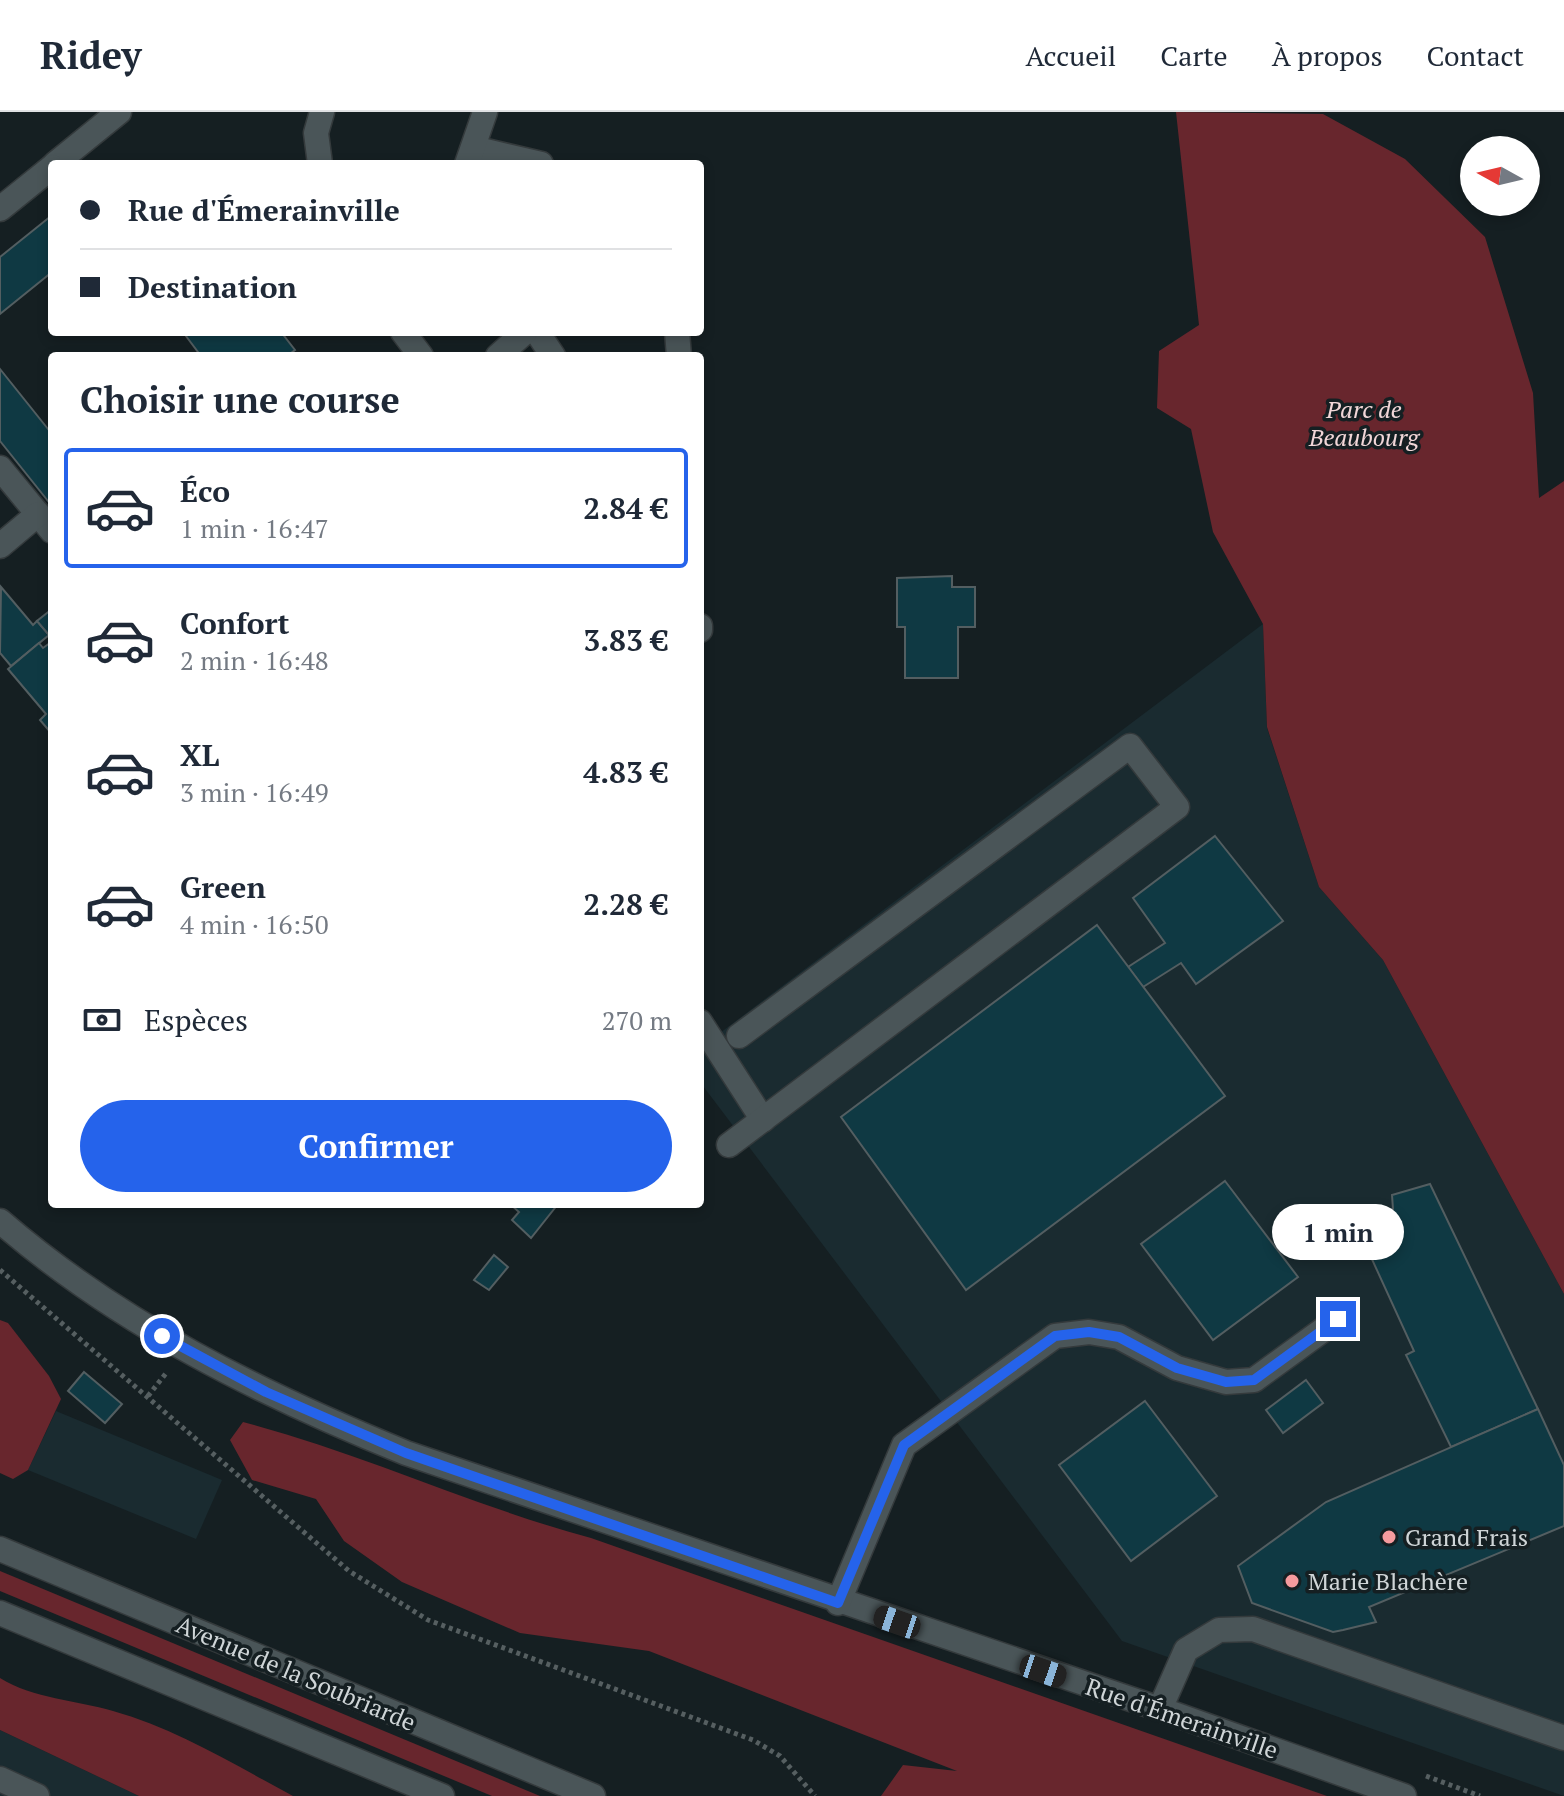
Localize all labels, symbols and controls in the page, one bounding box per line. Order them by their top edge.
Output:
text: Ridey [40,30,142,80]
text: Accueil [1026,37,1116,74]
text: Carte [1160,37,1228,74]
text: À propos [1272,37,1383,74]
text: Contact [1427,37,1524,74]
north arrow [1460,136,1540,216]
map controls [1460,136,1540,216]
text: Rue d'Émerainville [128,190,400,230]
text: Destination [128,267,297,307]
text: Choisir une course [80,376,400,423]
park label: Parc de Beaubourg [1308,393,1420,453]
text: Éco [180,471,230,511]
icon: car [84,472,156,544]
text: 2.84 € [583,488,668,528]
text: 1 min · 16:47 [180,511,329,545]
text: Confort [180,603,290,643]
icon: car [84,604,156,676]
text: 3.83 € [583,620,668,660]
text: 2 min · 16:48 [180,643,329,677]
text: XL [180,735,219,775]
icon: car [84,736,156,808]
text: 4.83 € [583,752,668,792]
text: 3 min · 16:49 [180,775,329,809]
text: Green [180,867,266,907]
icon: car [84,868,156,940]
text: 2.28 € [583,884,668,924]
text: 4 min · 16:50 [180,907,329,941]
icon: cash [80,998,124,1042]
text: Espèces [144,1000,248,1040]
text: 270 m [602,1003,672,1037]
button: Confirmer [80,1100,672,1192]
callout: 1 min [1272,1203,1404,1259]
text: 1 min [1302,1215,1374,1249]
route end [1320,1301,1356,1337]
route start [144,1318,180,1354]
place label: Grand Frais [1405,1521,1528,1553]
marker: Grand Frais [1380,1528,1398,1546]
place label: Marie Blachère [1308,1565,1468,1597]
marker: Marie Blachère [1283,1572,1301,1590]
car [870,1603,924,1641]
street label: Avenue de la Soubriarde [171,1608,421,1738]
car [1016,1652,1070,1690]
street label: Rue d'Émerainville [1082,1670,1282,1766]

